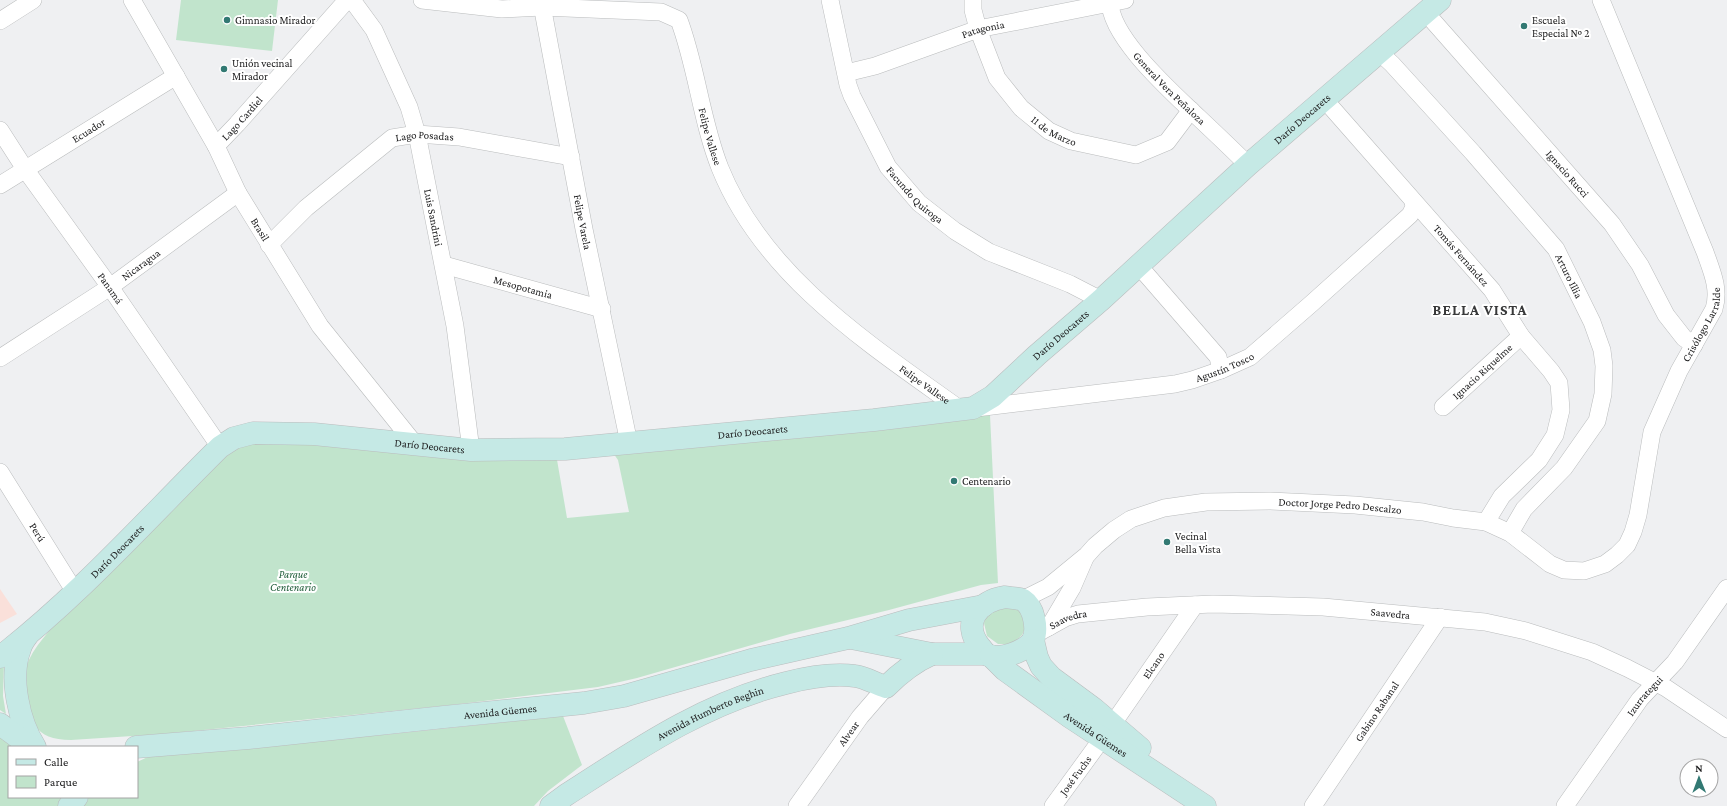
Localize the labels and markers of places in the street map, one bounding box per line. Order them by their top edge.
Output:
place label: Gimnasio Mirador [235,14,315,26]
place label: Escuela Especial Nº 2 [1532,14,1589,40]
marker: Gimnasio Mirador [222,15,232,25]
marker: Escuela Especial Nº 2 [1519,21,1529,31]
place label: Unión vecinal Mirador [232,57,293,82]
marker: Unión vecinal Mirador [219,64,229,74]
place label: Centenario [962,475,1011,487]
marker: Centenario [949,476,959,486]
place label: Vecinal Bella Vista [1175,530,1221,555]
marker: Vecinal Bella Vista [1162,537,1172,547]

